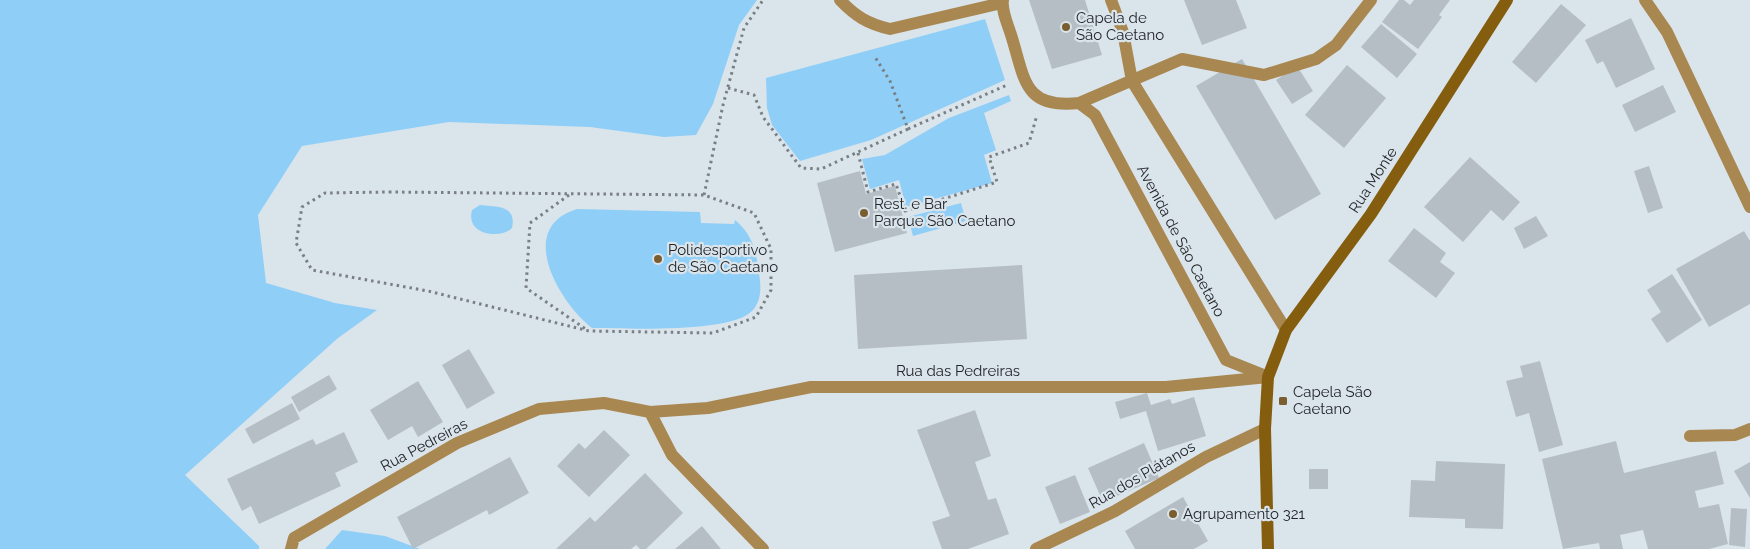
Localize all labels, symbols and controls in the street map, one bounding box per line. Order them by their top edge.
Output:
place label: Capela de São Caetano [1076,9,1164,44]
marker: Capela de São Caetano [1060,21,1072,33]
street label: Rua Monte [1345,144,1401,216]
street label: Avenida de São Caetano [1133,162,1229,320]
place label: Rest. e Bar Parque São Caetano [874,195,1015,230]
marker: Rest. e Bar Parque São Caetano [858,207,870,219]
place label: Polidesportivo de São Caetano [668,241,778,276]
marker: Polidesportivo de São Caetano [652,253,664,265]
street label: Rua das Pedreiras [896,362,1020,380]
place label: Capela São Caetano [1293,383,1372,418]
marker: Capela São Caetano [1277,395,1289,407]
street label: Rua Pedreiras [378,415,470,475]
street label: Rua dos Plátanos [1086,437,1198,513]
place label: Agrupamento 321 [1183,505,1306,523]
marker: Agrupamento 321 [1167,508,1179,520]

